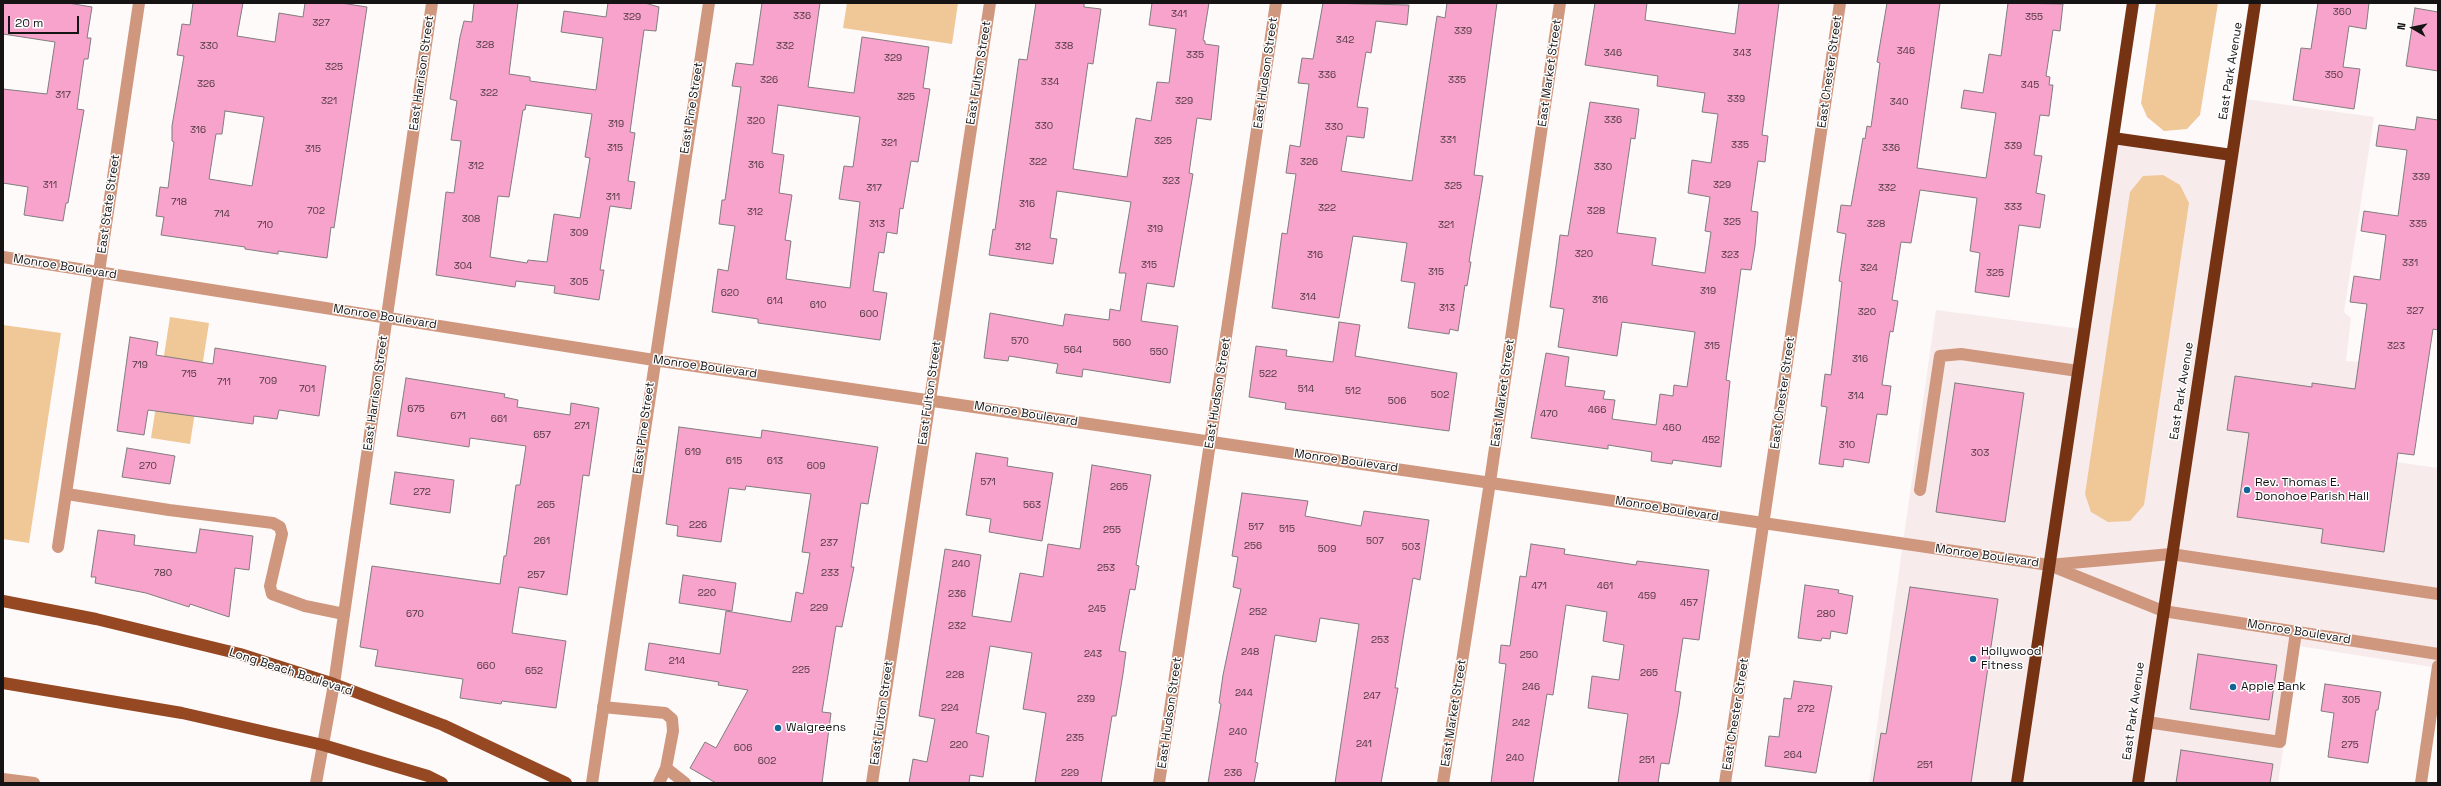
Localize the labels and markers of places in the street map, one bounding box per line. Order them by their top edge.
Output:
place label: Rev. Thomas E. Donohoe Parish Hall [2255,476,2369,504]
marker: Rev. Thomas E. Donohoe Parish Hall [2242,485,2252,495]
place label: Hollywood Fitness [1981,645,2042,673]
marker: Hollywood Fitness [1968,654,1978,664]
place label: Apple Bank [2241,680,2306,694]
marker: Apple Bank [2228,682,2238,692]
place label: Walgreens [786,721,846,735]
marker: Walgreens [773,723,783,733]

